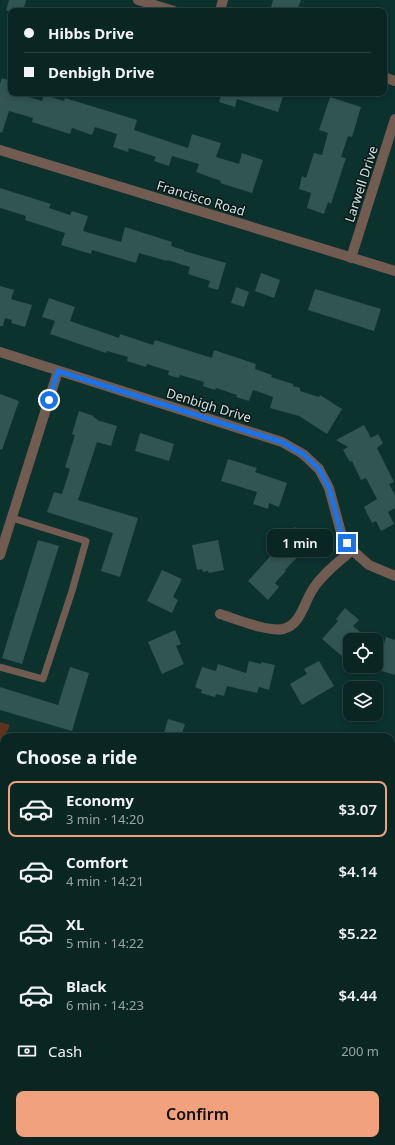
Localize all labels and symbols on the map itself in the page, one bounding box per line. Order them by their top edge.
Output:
street label: Larwell Drive [340,144,382,224]
street label: Francisco Road [155,176,247,220]
street label: Denbigh Drive [164,384,254,426]
route start [40,391,58,409]
callout: 1 min [267,529,333,557]
route end [338,534,356,552]

